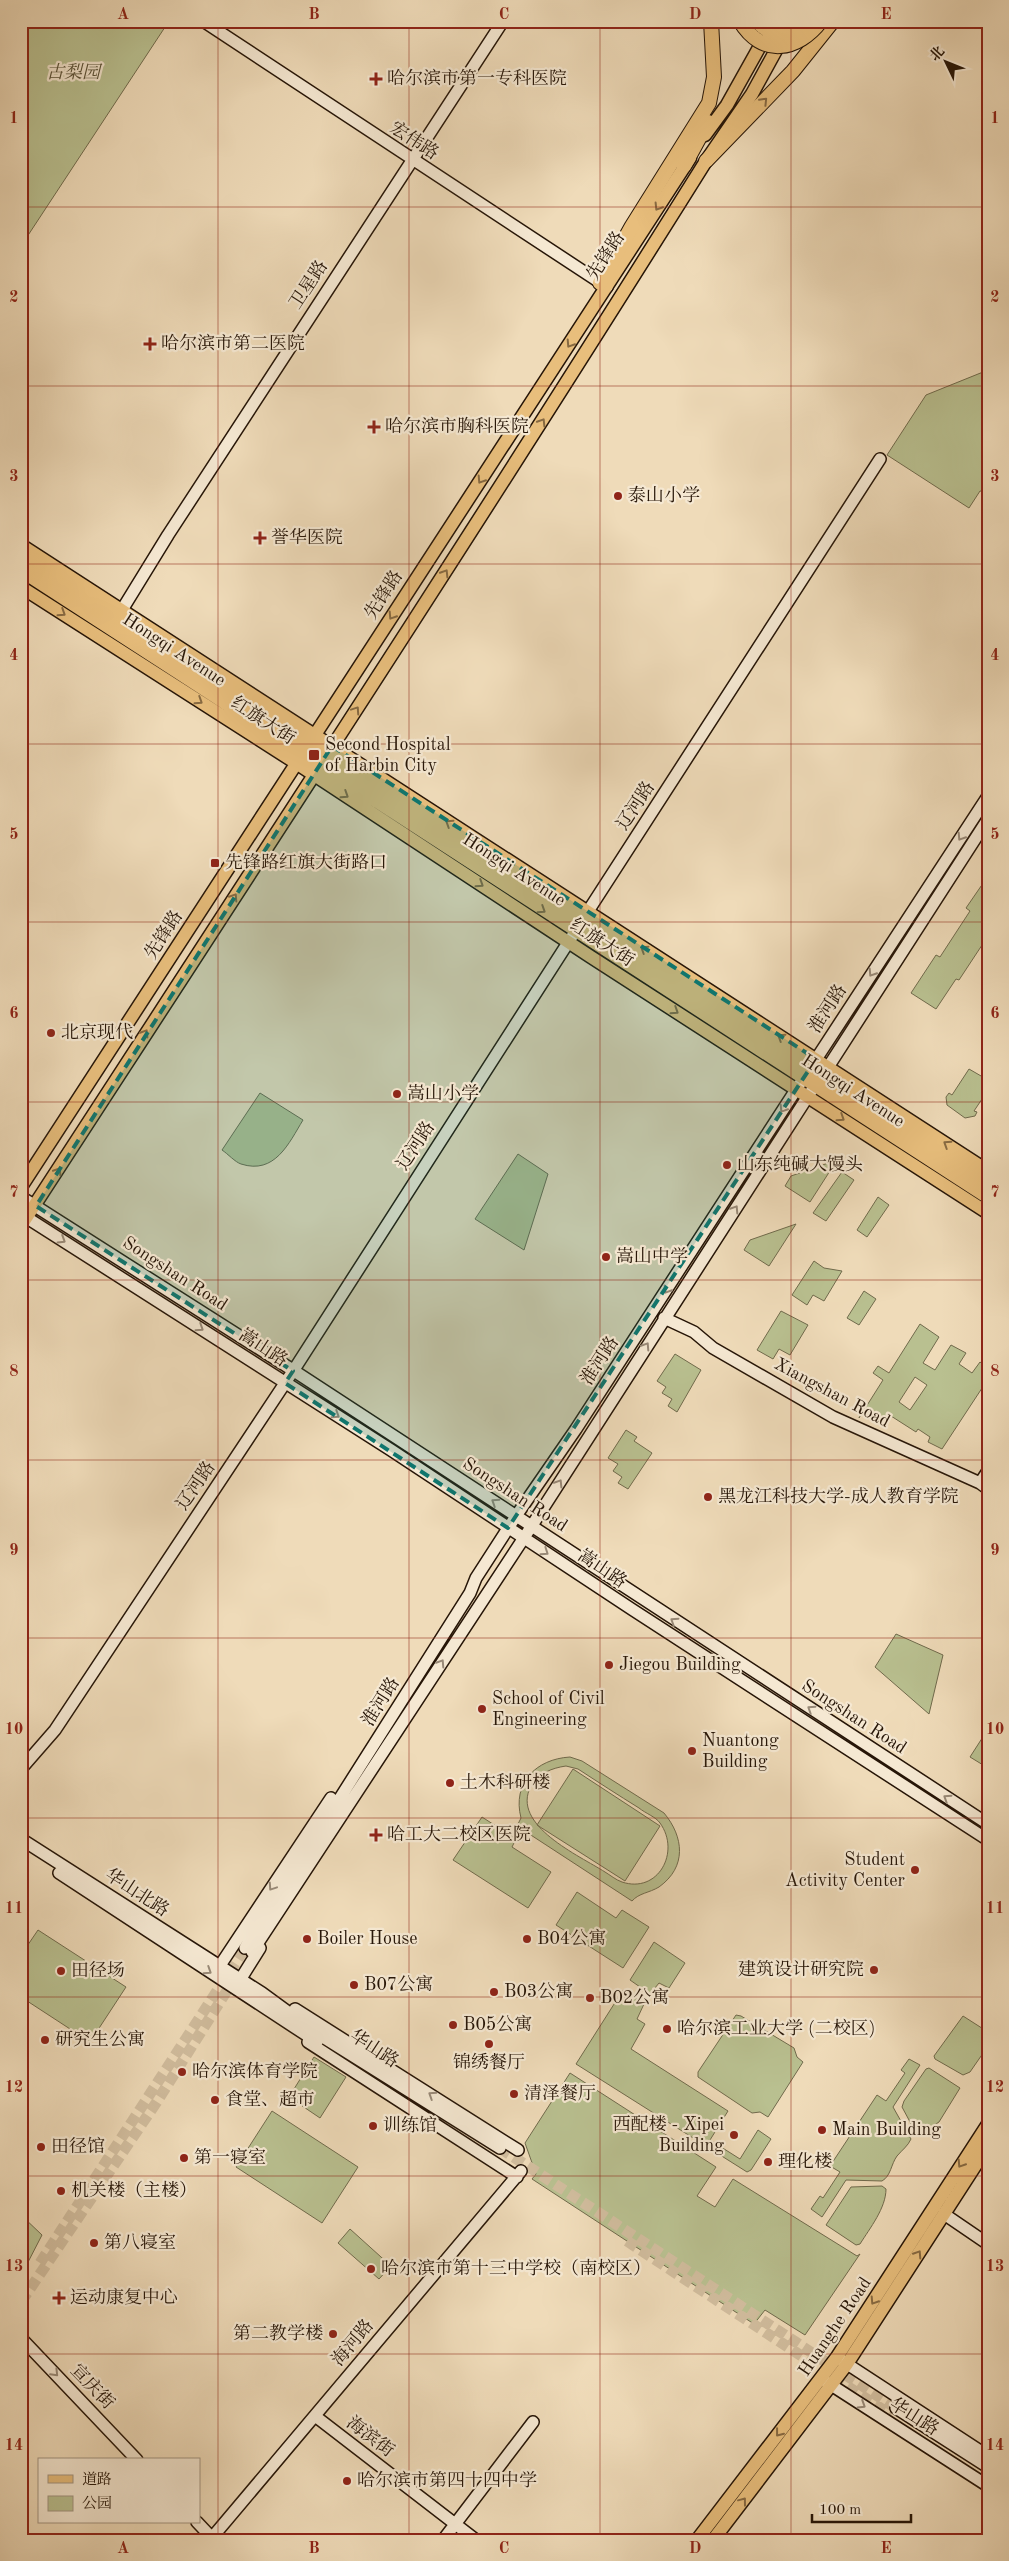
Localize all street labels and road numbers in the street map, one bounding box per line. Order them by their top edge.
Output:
street label: 宏伟路 [386,117,443,163]
street label: 先锋路 [582,227,628,284]
street label: 卫星路 [285,256,331,313]
street label: 先锋路 [360,566,406,623]
street label: Hongqi Avenue [119,610,229,690]
street label: 红旗大街 [228,692,299,748]
street label: 辽河路 [612,777,658,834]
street label: Hongqi Avenue [459,830,569,910]
street label: 先锋路 [140,906,186,963]
street label: 红旗大街 [567,914,638,970]
street label: 淮河路 [804,980,850,1037]
street label: Hongqi Avenue [798,1051,908,1131]
street label: 辽河路 [392,1117,438,1174]
street label: Songshan Road [119,1234,231,1314]
street label: 嵩山路 [235,1324,292,1370]
street label: 淮河路 [576,1332,622,1389]
street label: Xiangshan Road [771,1355,893,1431]
street label: Songshan Road [459,1455,571,1535]
street label: 辽河路 [172,1457,219,1513]
street label: 嵩山路 [575,1545,631,1592]
street label: 淮河路 [357,1673,403,1730]
street label: Songshan Road [798,1677,910,1757]
street label: 华山北路 [102,1864,173,1920]
street label: 华山路 [346,2025,403,2071]
street label: Huanghe Road [795,2274,875,2380]
street label: 海河路 [327,2315,377,2369]
street label: 宣庆街 [67,2360,119,2413]
street label: 华山路 [886,2393,943,2439]
street label: 海滨街 [343,2412,398,2460]

